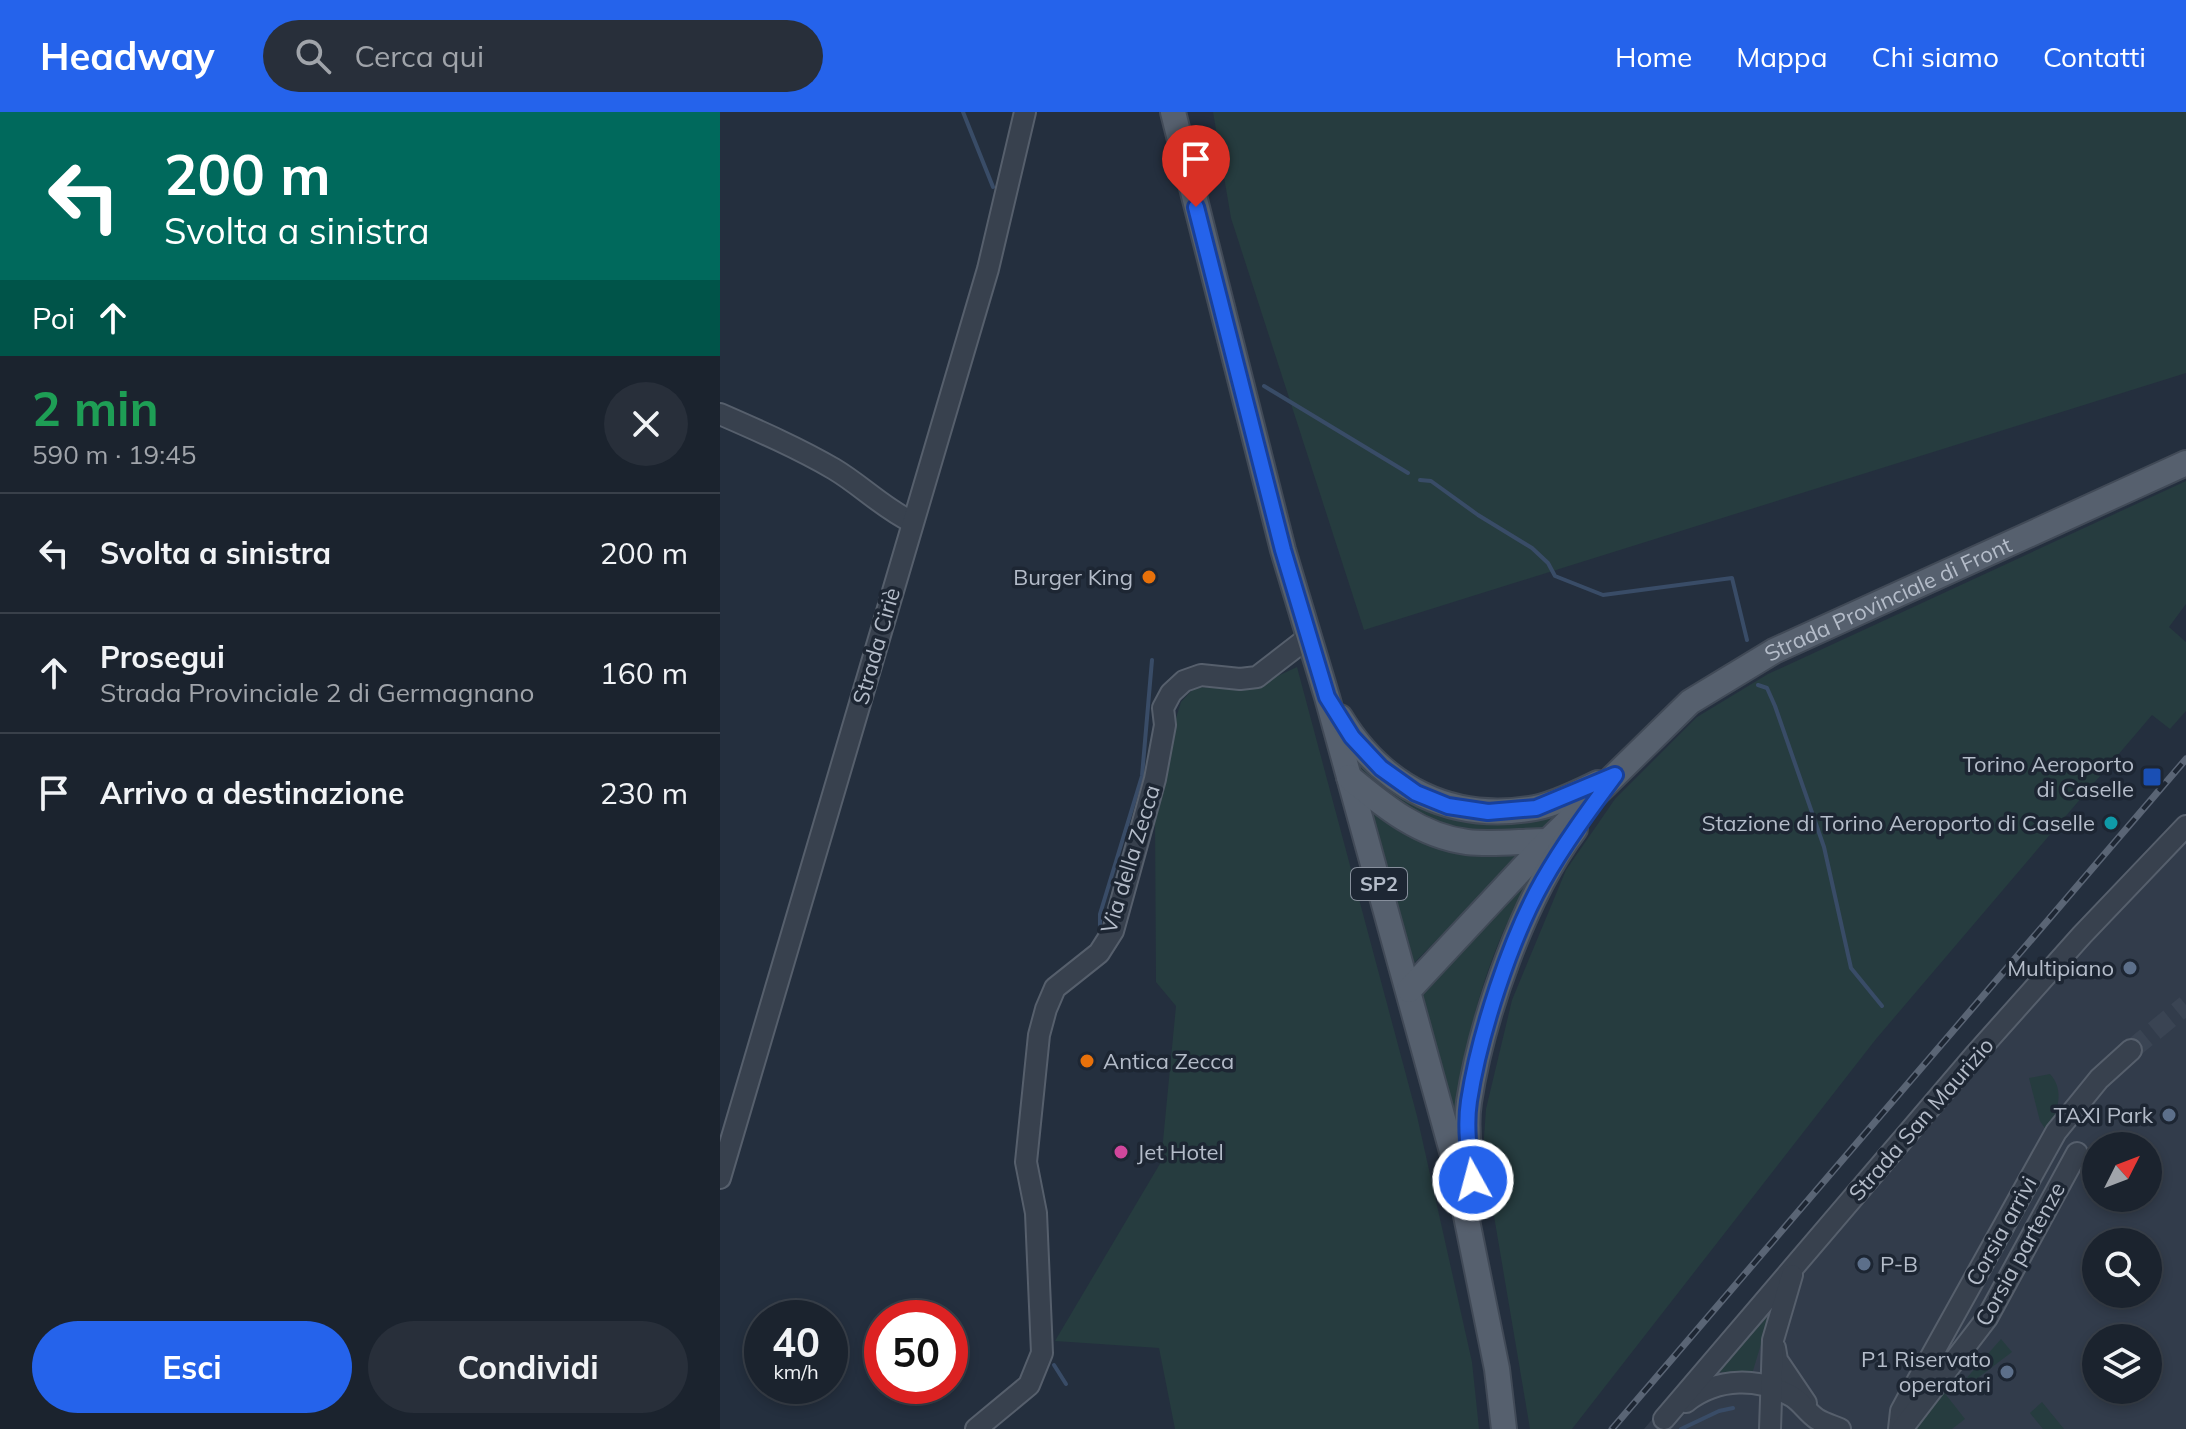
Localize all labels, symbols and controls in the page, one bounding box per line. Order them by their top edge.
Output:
search box [263,20,823,92]
text: Headway [40,32,215,80]
icon: search [291,34,335,78]
text: Cerca qui [355,37,484,75]
text: Home [1615,39,1692,74]
text: Mappa [1736,39,1827,74]
text: Chi siamo [1871,39,1999,74]
text: Contatti [2043,39,2146,74]
pin [1162,125,1230,207]
icon: arrive [1174,137,1218,181]
text: 200 m [164,139,331,209]
icon: left [32,144,136,248]
text: Svolta a sinistra [164,208,430,253]
icon: ahead [91,296,135,340]
text: Poi [32,299,75,337]
text: 2 min [32,378,159,438]
button: close [604,382,688,466]
text: 590 m · 19:45 [32,438,196,471]
street label: Strada Provinciale di Front [1759,530,2016,668]
icon: left [32,531,76,575]
text: Svolta a sinistra [100,534,331,572]
text: 200 m [600,534,688,572]
place label: Burger King [1013,563,1133,591]
marker: Burger King [1140,568,1158,586]
street label: Strada Ciriè [846,584,906,708]
text: Prosegui [100,638,225,676]
icon: ahead [32,651,76,695]
text: 160 m [600,654,688,692]
text: Strada Provinciale 2 di Germagnano [100,676,534,709]
place label: Torino Aeroporto di Caselle [1962,750,2134,803]
marker: Torino Aeroporto di Caselle [2141,766,2163,788]
icon: arrive [32,771,76,815]
text: Arrivo a destinazione [100,774,404,812]
text: 230 m [600,774,688,812]
street label: Via della Zecca [1094,781,1166,937]
place label: Stazione di Torino Aeroporto di Caselle [1702,809,2095,837]
marker: Stazione di Torino Aeroporto di Caselle [2102,814,2120,832]
road number: SP2 [1351,868,1407,900]
place label: Multipiano [2007,954,2114,982]
marker: Multipiano [2121,959,2139,977]
street label: Strada San Maurizio [1842,1032,2000,1206]
place label: Antica Zecca [1103,1047,1234,1075]
marker: Antica Zecca [1078,1052,1096,1070]
place label: TAXI Park [2054,1101,2154,1129]
marker: TAXI Park [2160,1106,2178,1124]
north arrow [2082,1132,2162,1212]
map controls [2082,1132,2162,1404]
place label: Jet Hotel [1137,1138,1224,1166]
position arrow [1431,1138,1515,1222]
marker: Jet Hotel [1112,1143,1130,1161]
street label: Corsia arrivi [1959,1171,2043,1291]
street label: Corsia partenze [1969,1177,2071,1331]
button: search [2082,1228,2162,1308]
place label: P-B [1880,1250,1918,1278]
marker: P-B [1855,1255,1873,1273]
speed limit sign: 50 [864,1300,968,1404]
text: 40 [772,1317,820,1367]
button: Esci [32,1321,352,1413]
button: Condividi [368,1321,688,1413]
button: layers [2082,1324,2162,1404]
place label: P1 Riservato operatori [1861,1345,1991,1398]
text: km/h [773,1359,819,1384]
marker: P1 Riservato operatori [1998,1363,2016,1381]

